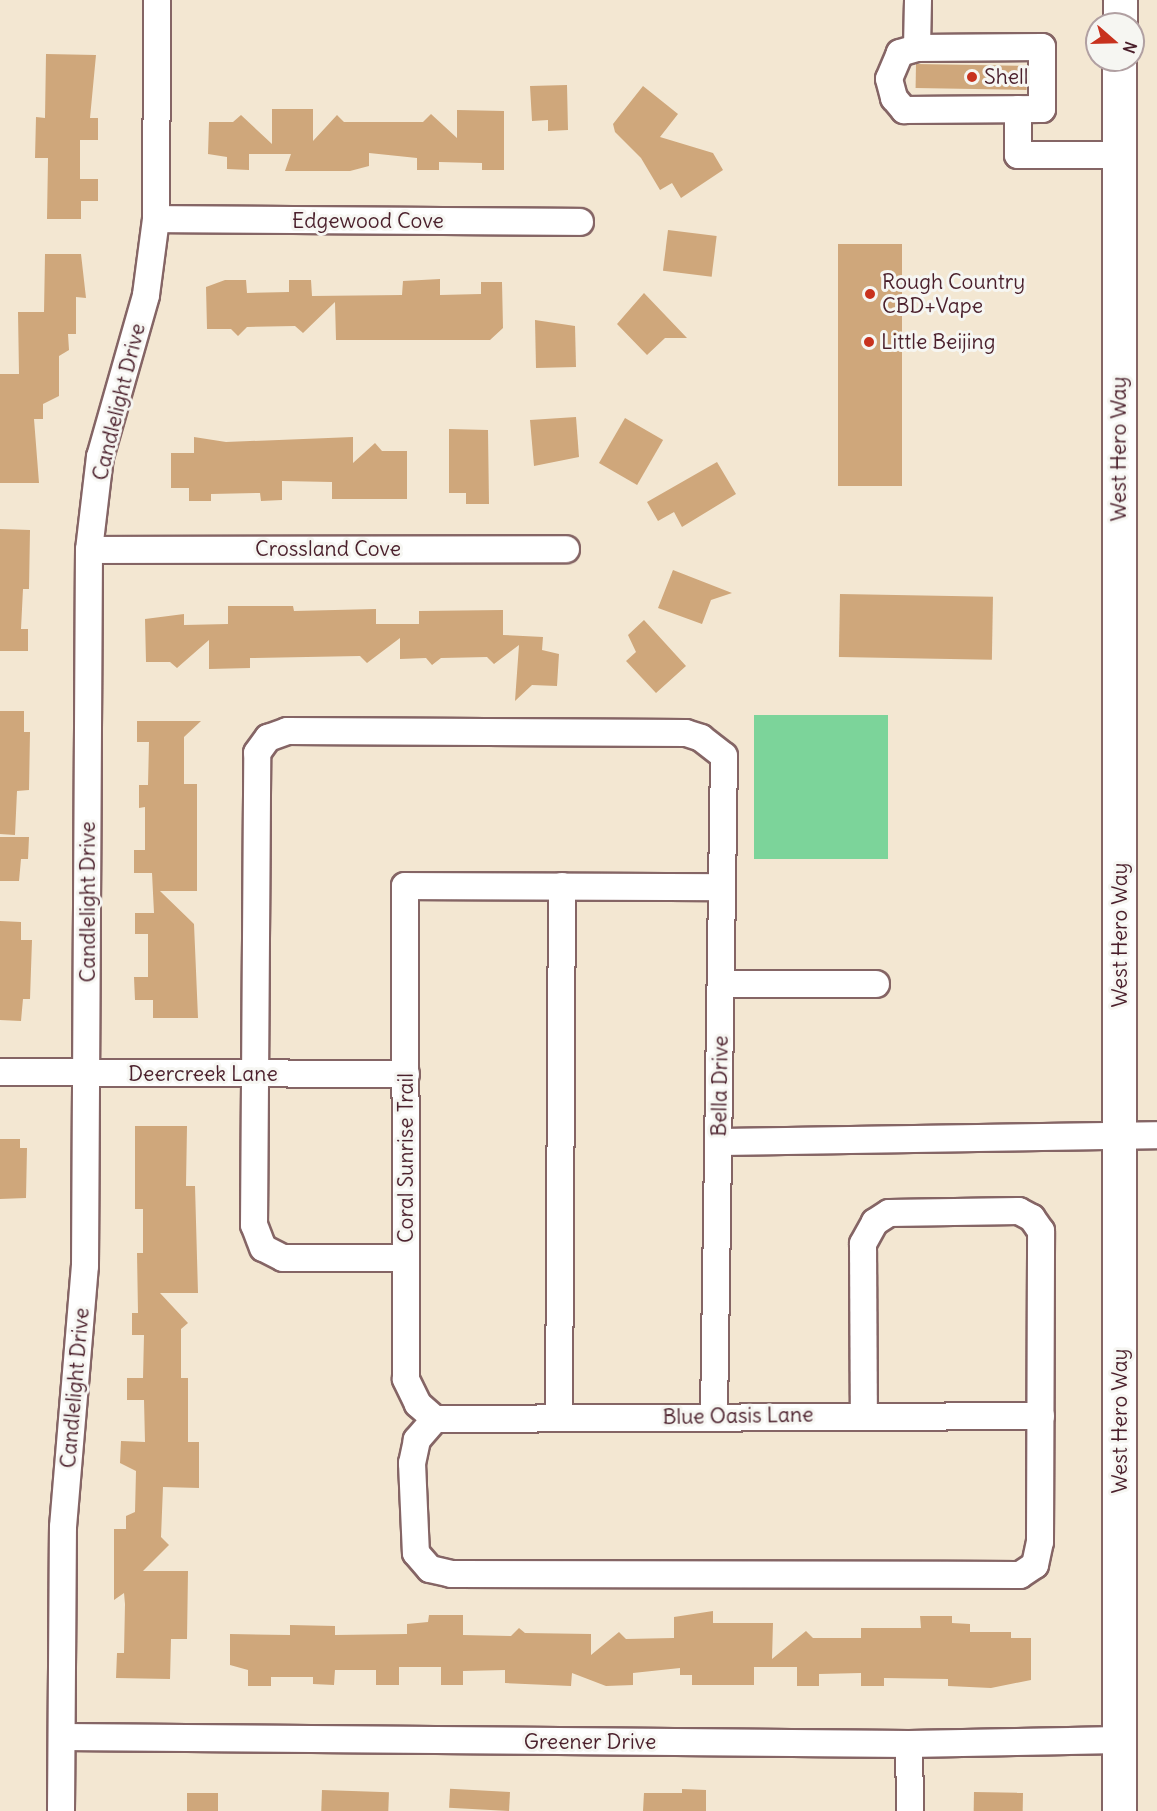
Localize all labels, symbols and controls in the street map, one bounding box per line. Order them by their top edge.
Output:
north arrow [1085,12,1145,72]
text: N [1119,39,1141,56]
place label: Shell [984,64,1029,90]
marker: Shell [965,70,979,84]
street label: Edgewood Cove [292,208,444,234]
place label: Rough Country CBD+Vape [882,269,1025,319]
marker: Rough Country CBD+Vape [863,287,877,301]
street label: Candlelight Drive [87,321,151,483]
place label: Little Beijing [881,329,995,355]
marker: Little Beijing [862,335,876,349]
street label: West Hero Way [1106,377,1132,521]
street label: Crossland Cove [255,536,401,562]
street label: Candlelight Drive [75,822,101,982]
street label: West Hero Way [1107,863,1133,1007]
street label: Bella Drive [707,1035,733,1137]
street label: Deercreek Lane [128,1061,278,1087]
street label: Coral Sunrise Trail [393,1073,419,1243]
street label: Candlelight Drive [55,1307,95,1469]
street label: West Hero Way [1107,1349,1133,1493]
street label: Blue Oasis Lane [662,1402,814,1430]
street label: Greener Drive [524,1729,656,1755]

